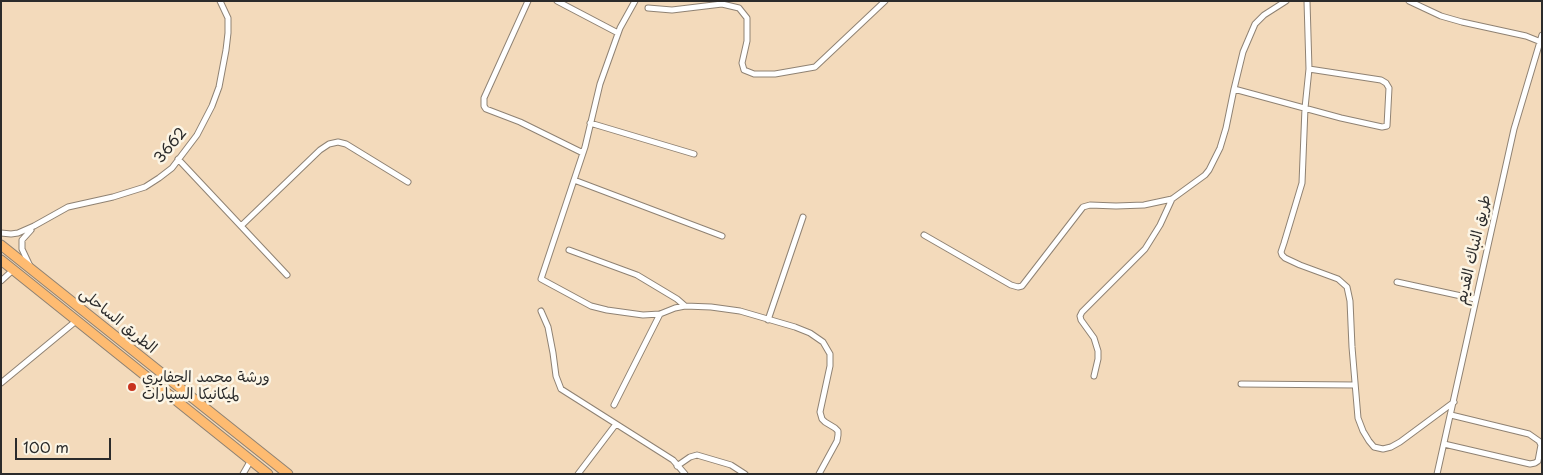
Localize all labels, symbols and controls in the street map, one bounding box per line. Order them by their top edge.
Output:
street label: 3662 [151,125,191,167]
street label: طريق النباك القديم [1453,193,1495,307]
street label: الطريق الساحلى [76,284,160,358]
place label: ورشة محمد الجفايري لميكانيكا السيارات [142,369,270,404]
marker: ورشة محمد الجفايري لميكانيكا السيارات [126,381,138,393]
scale bar [18,428,114,460]
text: 100 m [23,435,69,458]

